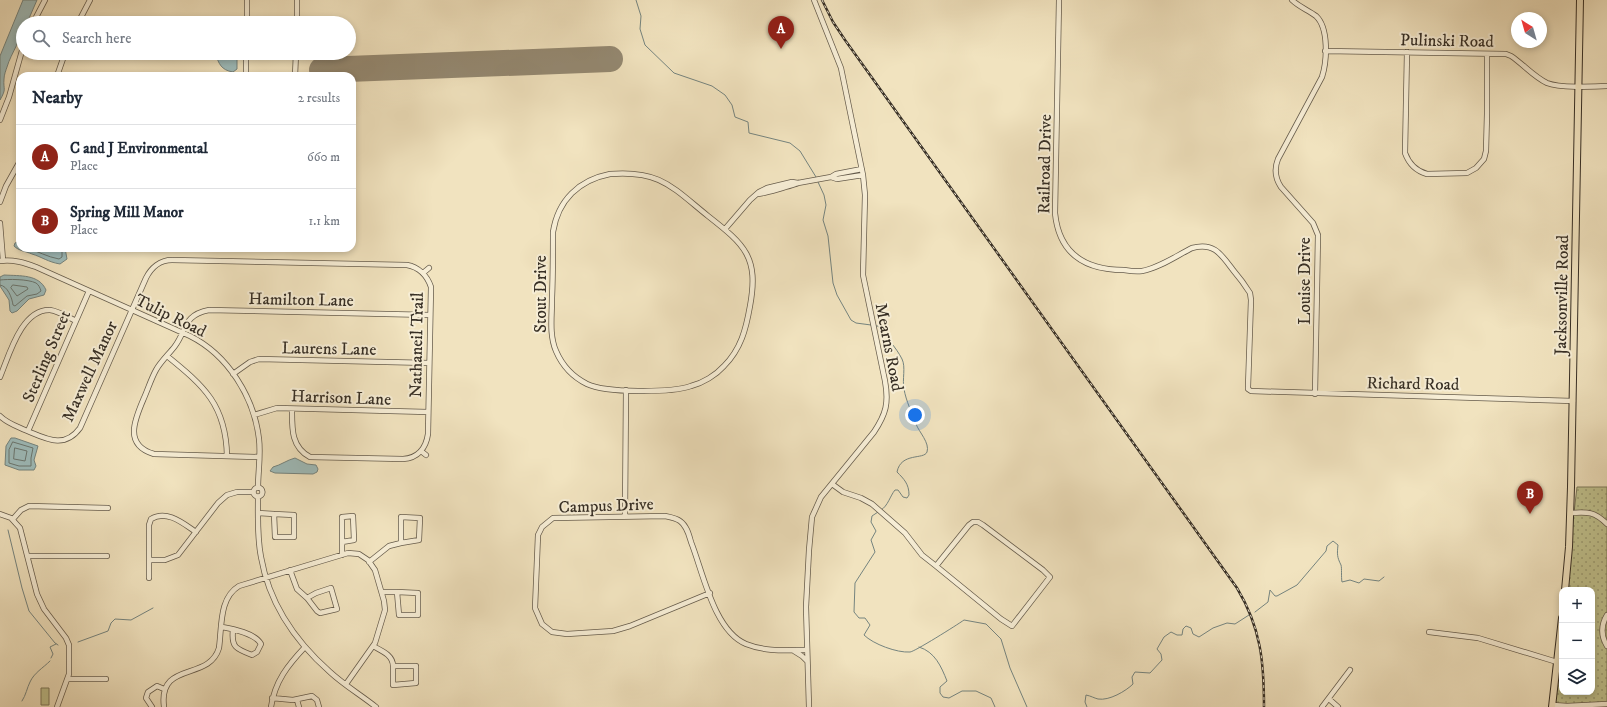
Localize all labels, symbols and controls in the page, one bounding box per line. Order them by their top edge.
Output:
north arrow [1511,12,1547,48]
search box [16,16,356,60]
pin: A [768,16,794,49]
icon: search [30,27,52,49]
text: Search here [62,29,131,48]
street label: Pulinski Road [1400,29,1495,53]
text: Nearby [32,87,82,109]
text: 2 results [298,90,340,106]
street label: Railroad Drive [1033,114,1057,214]
text: C and J Environmental [70,139,208,158]
text: A [41,149,49,165]
text: 660 m [307,149,340,165]
text: Place [70,158,98,174]
text: Spring Mill Manor [70,203,184,222]
text: B [41,213,49,229]
text: 1.1 km [308,213,340,229]
text: Place [70,222,98,238]
street label: Jacksonville Road [1550,234,1574,357]
street label: Louise Drive [1294,237,1316,325]
street label: Stout Drive [530,255,552,333]
street label: Hamilton Lane [248,288,354,312]
street label: Tulip Road [131,289,210,343]
street label: Nathaneil Trail [405,292,429,398]
street label: Mearns Road [870,301,908,394]
street label: Sterling Street [18,306,76,406]
street label: Maxwell Manor [57,317,123,425]
street label: Laurens Lane [282,337,376,361]
street label: Richard Road [1366,372,1460,396]
street label: Harrison Lane [290,385,391,411]
your location [905,405,925,425]
pin: B [1517,481,1543,514]
street label: Campus Drive [558,493,654,519]
map controls [1559,587,1595,695]
button: + [1559,587,1595,623]
button: − [1559,623,1595,659]
button: layers [1559,659,1595,695]

